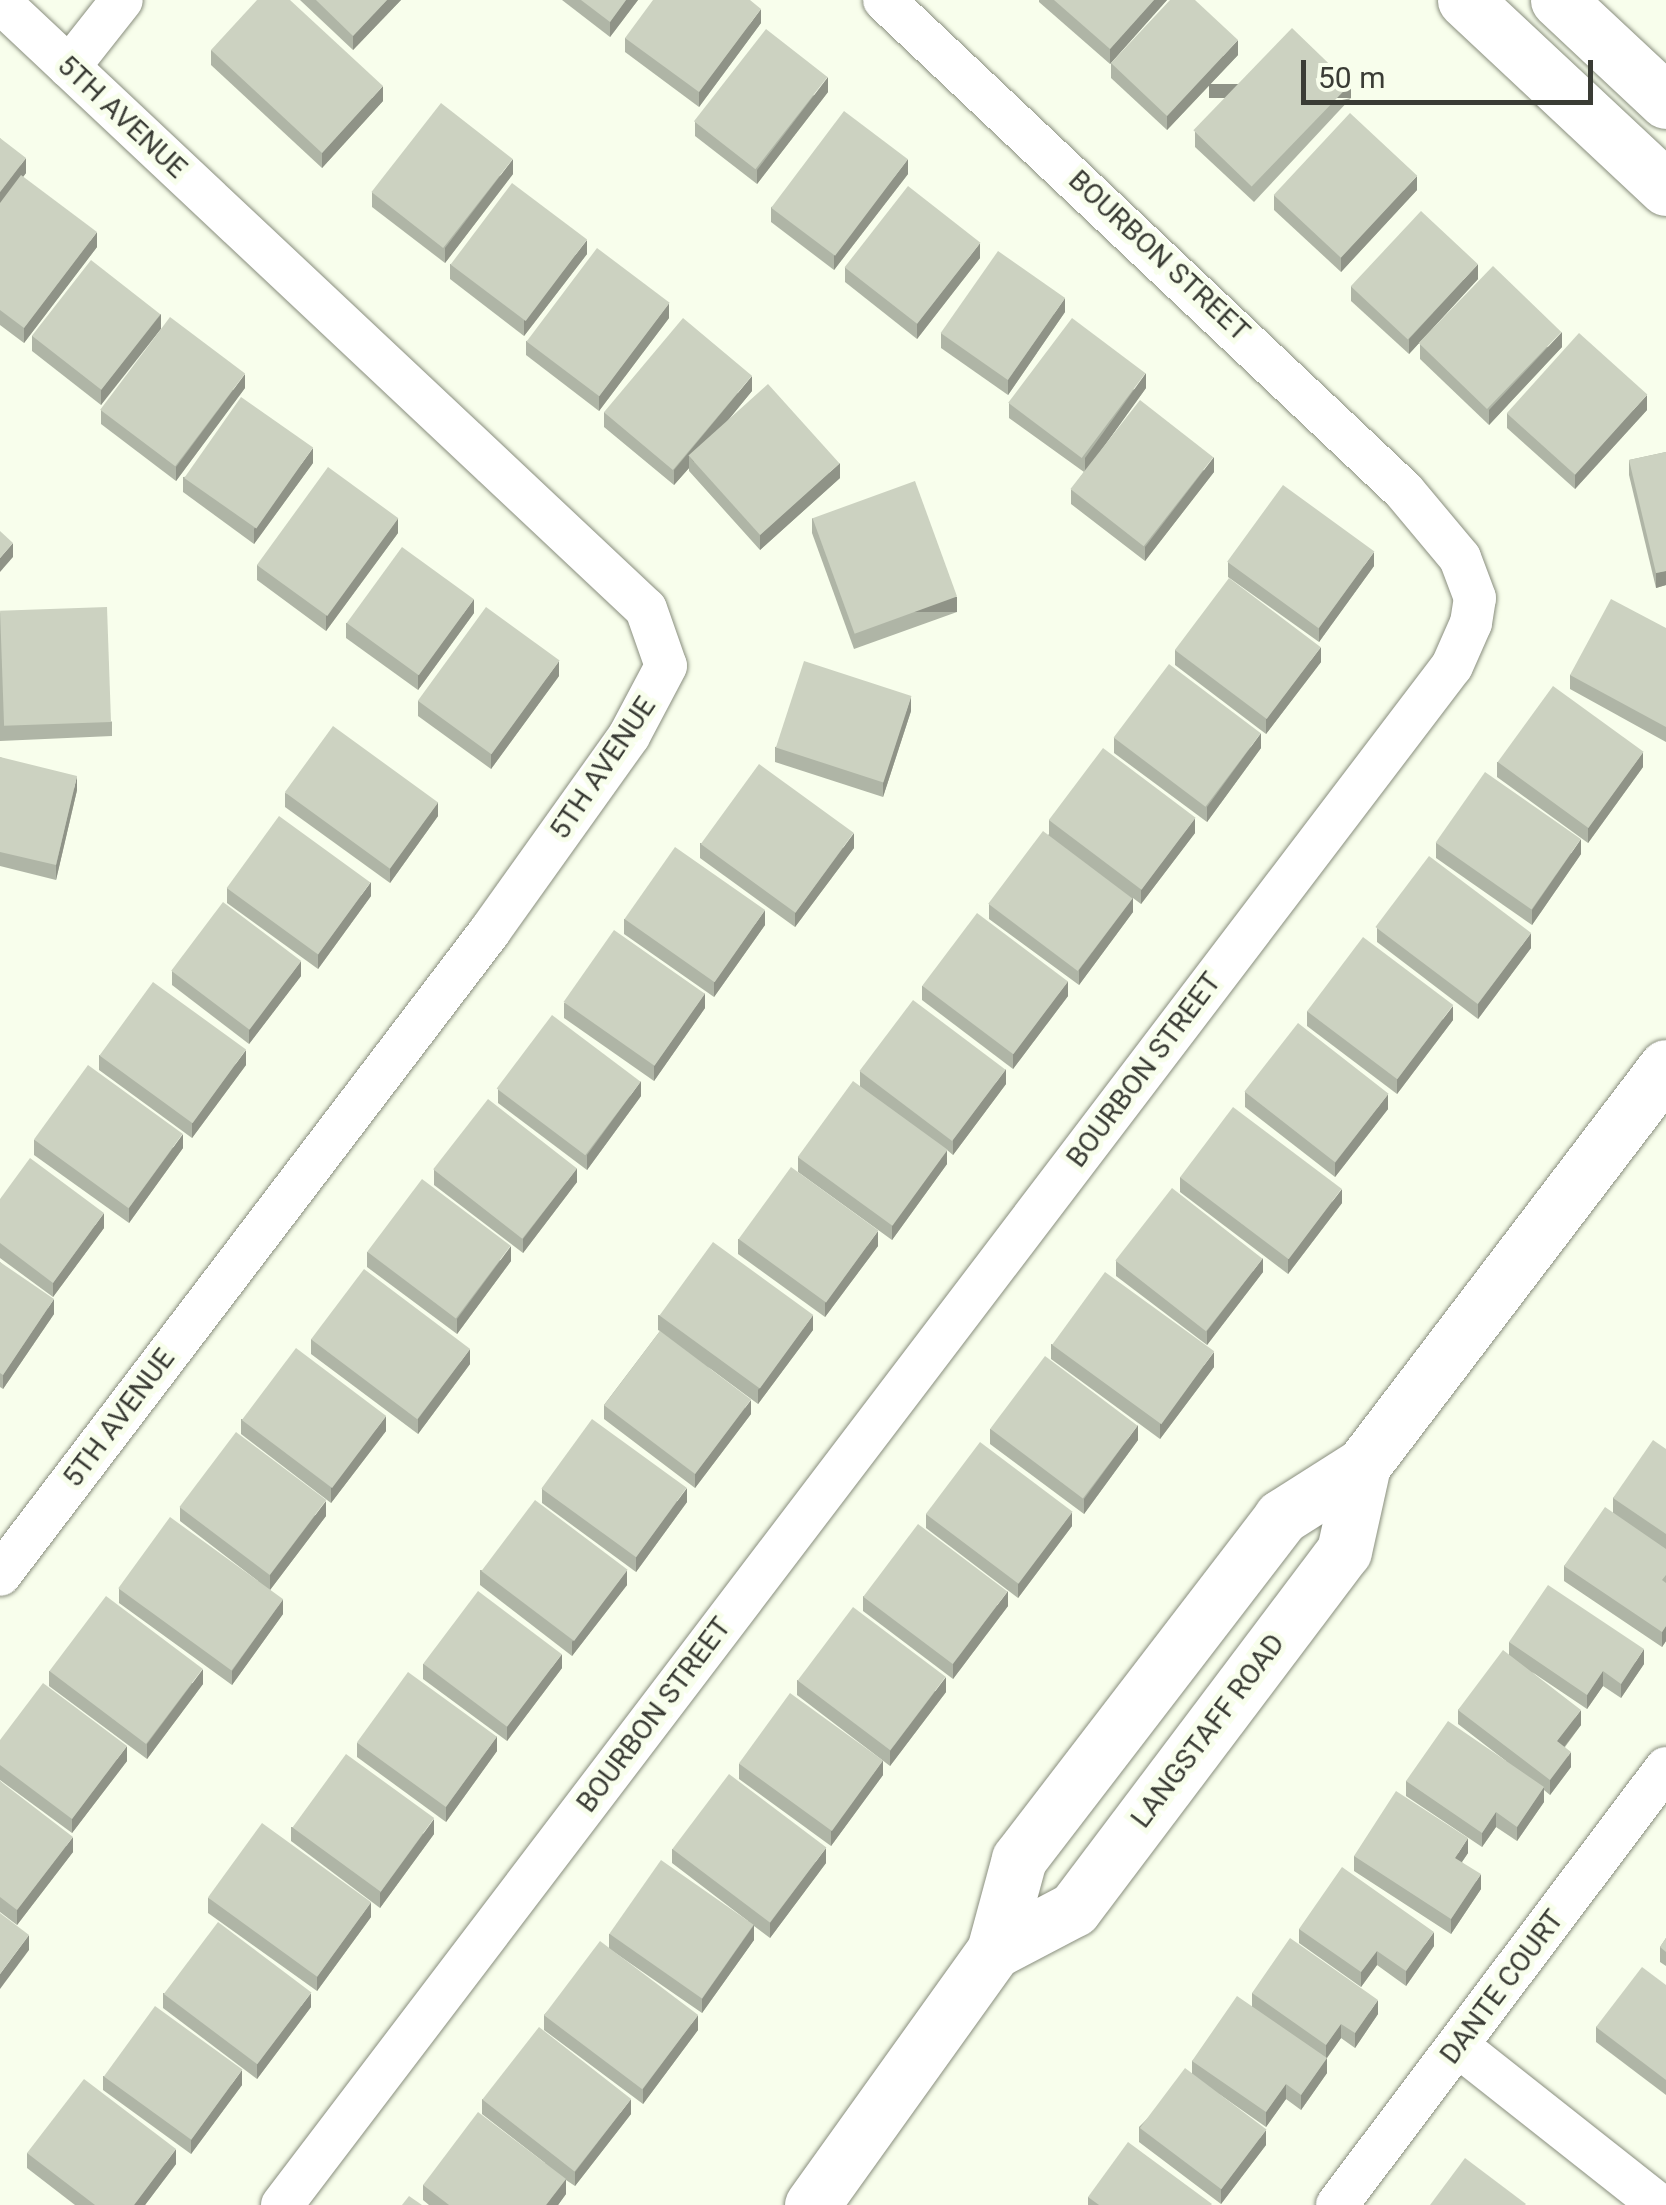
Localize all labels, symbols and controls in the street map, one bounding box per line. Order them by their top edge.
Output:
scale bar [1306,40,1598,102]
street label: 5TH AVENUE [50,49,194,185]
text: 50 m [1318,60,1385,95]
street label: BOURBON STREET [1062,164,1256,348]
street label: 5TH AVENUE [543,691,663,845]
street label: BOURBON STREET [1060,966,1228,1174]
street label: 5TH AVENUE [56,1342,182,1494]
street label: BOURBON STREET [570,1611,738,1819]
street label: LANGSTAFF ROAD [1124,1627,1292,1835]
street label: DANTE COURT [1433,1903,1571,2071]

